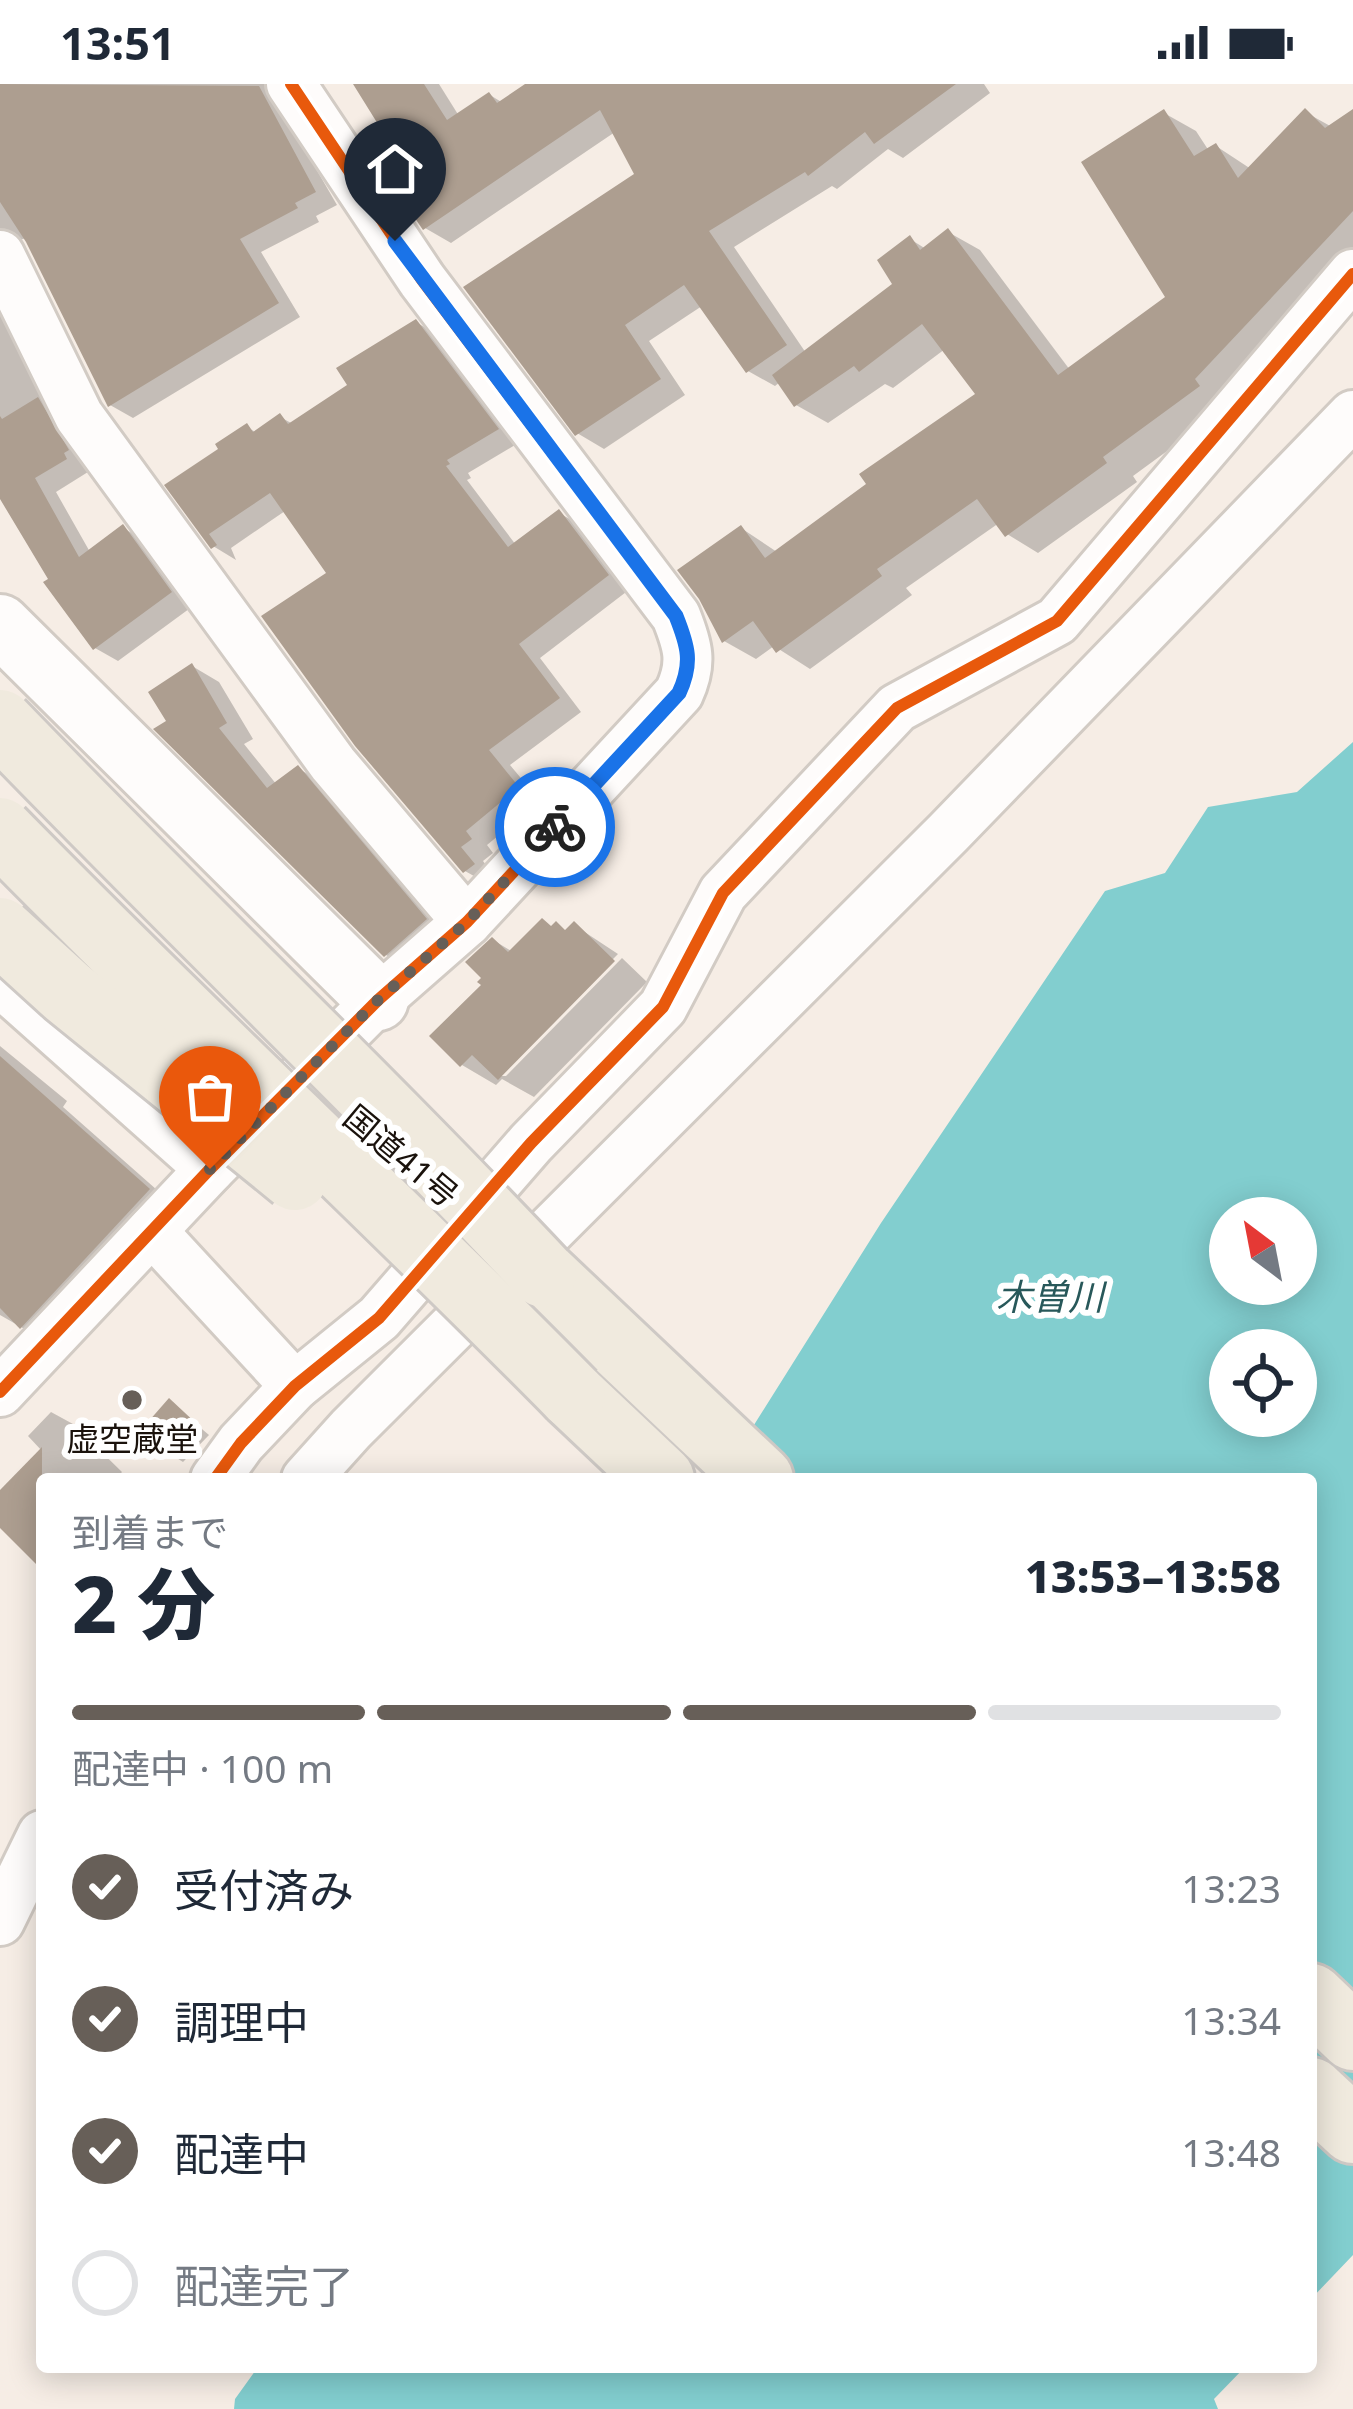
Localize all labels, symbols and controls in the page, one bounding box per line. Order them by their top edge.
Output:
text: 13:51 [60,12,176,73]
pin [344,118,446,241]
icon: home [362,136,428,202]
courier [495,767,615,887]
icon: bike [522,794,588,860]
pin [159,1046,261,1169]
icon: bag [177,1064,243,1130]
street label: 国道41号 [334,1094,468,1217]
north arrow [1209,1197,1317,1305]
map controls [1209,1197,1317,1437]
water label: 木曽川 [996,1272,1108,1321]
button: locate [1209,1329,1317,1437]
marker: 虚空蔵堂 [119,1387,145,1413]
place label: 虚空蔵堂 [66,1416,198,1461]
text: 到着まで [72,1505,228,1558]
text: 13:53–13:58 [1025,1545,1281,1606]
text: 2 分 [72,1550,215,1656]
text: 配達中 · 100 m [72,1741,333,1794]
icon: check [72,1854,138,1920]
text: 受付済み [174,1859,354,1920]
text: 13:23 [1181,1861,1281,1914]
icon: check [72,1986,138,2052]
text: 調理中 [174,1991,309,2052]
text: 13:34 [1181,1993,1281,2046]
icon: check [72,2118,138,2184]
text: 配達中 [174,2123,309,2184]
text: 13:48 [1181,2125,1281,2178]
text: 配達完了 [174,2255,354,2316]

